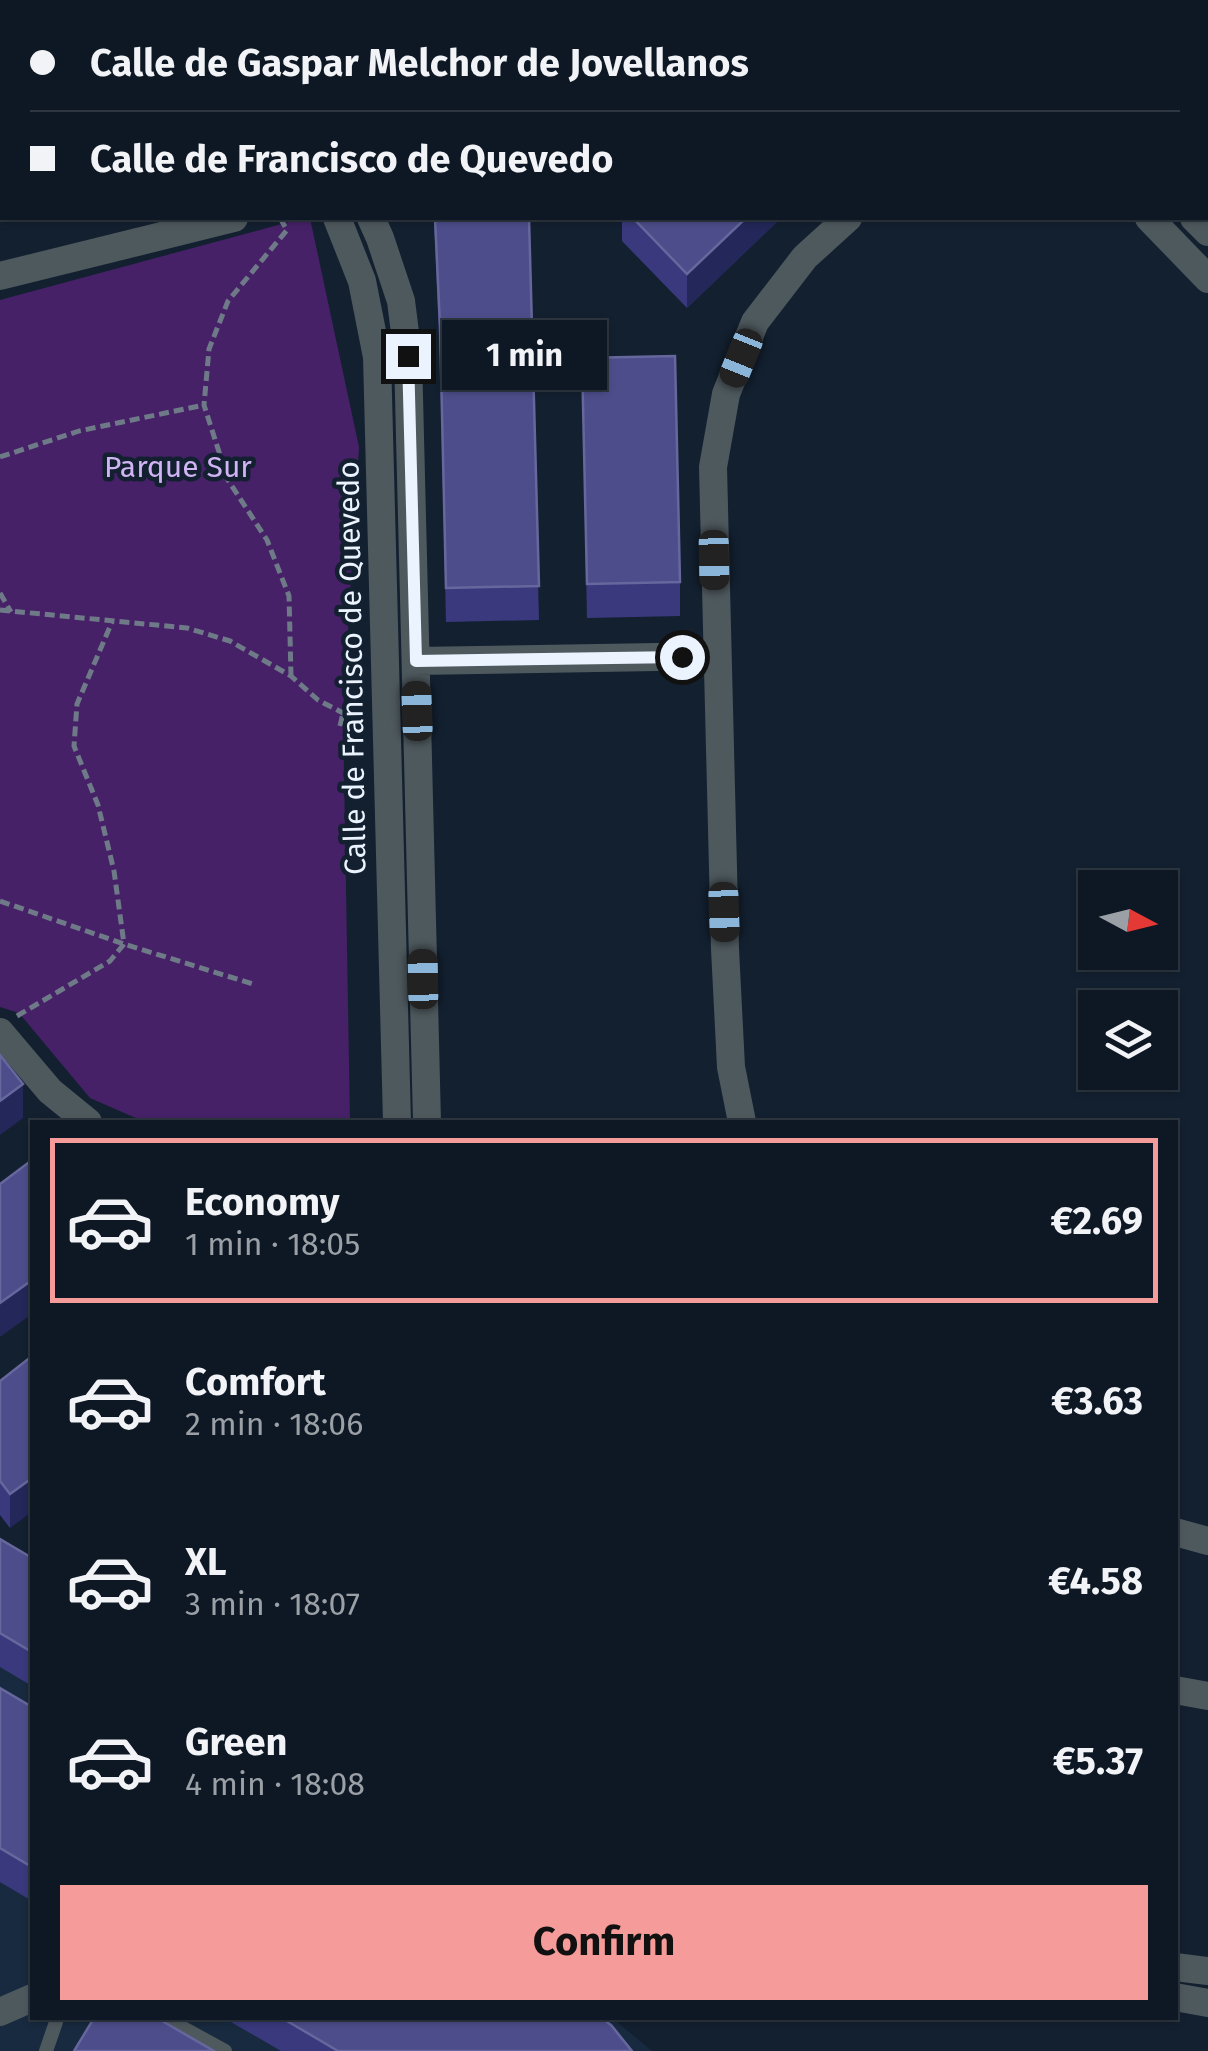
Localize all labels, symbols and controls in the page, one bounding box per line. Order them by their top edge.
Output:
text: Calle de Gaspar Melchor de Jovellanos [90,40,749,86]
text: Calle de Francisco de Quevedo [90,136,613,182]
callout: 1 min [443,321,608,391]
car [716,325,766,391]
route end [386,334,431,379]
text: 1 min [486,336,563,374]
park label: Parque Sur [104,449,252,485]
street label: Calle de Francisco de Quevedo [330,461,374,875]
car [698,530,730,590]
route start [660,635,705,680]
car [401,680,433,742]
north arrow [1078,870,1178,970]
map controls [1078,870,1178,1090]
car [708,881,740,943]
car [407,949,439,1009]
button: layers [1078,990,1178,1090]
icon: car [65,1176,155,1266]
text: Economy [185,1179,340,1225]
text: €2.69 [1050,1198,1143,1244]
text: 1 min · 18:05 [185,1225,360,1263]
icon: car [65,1356,155,1446]
text: Comfort [185,1359,326,1405]
text: €3.63 [1051,1378,1143,1424]
text: 2 min · 18:06 [185,1405,363,1443]
icon: car [65,1536,155,1626]
text: XL [185,1539,227,1585]
text: €4.58 [1048,1558,1143,1604]
text: 3 min · 18:07 [185,1585,360,1623]
icon: car [65,1716,155,1806]
text: Green [185,1719,288,1765]
text: €5.37 [1053,1738,1143,1784]
text: 4 min · 18:08 [185,1765,365,1803]
button: Confirm [60,1885,1148,2000]

